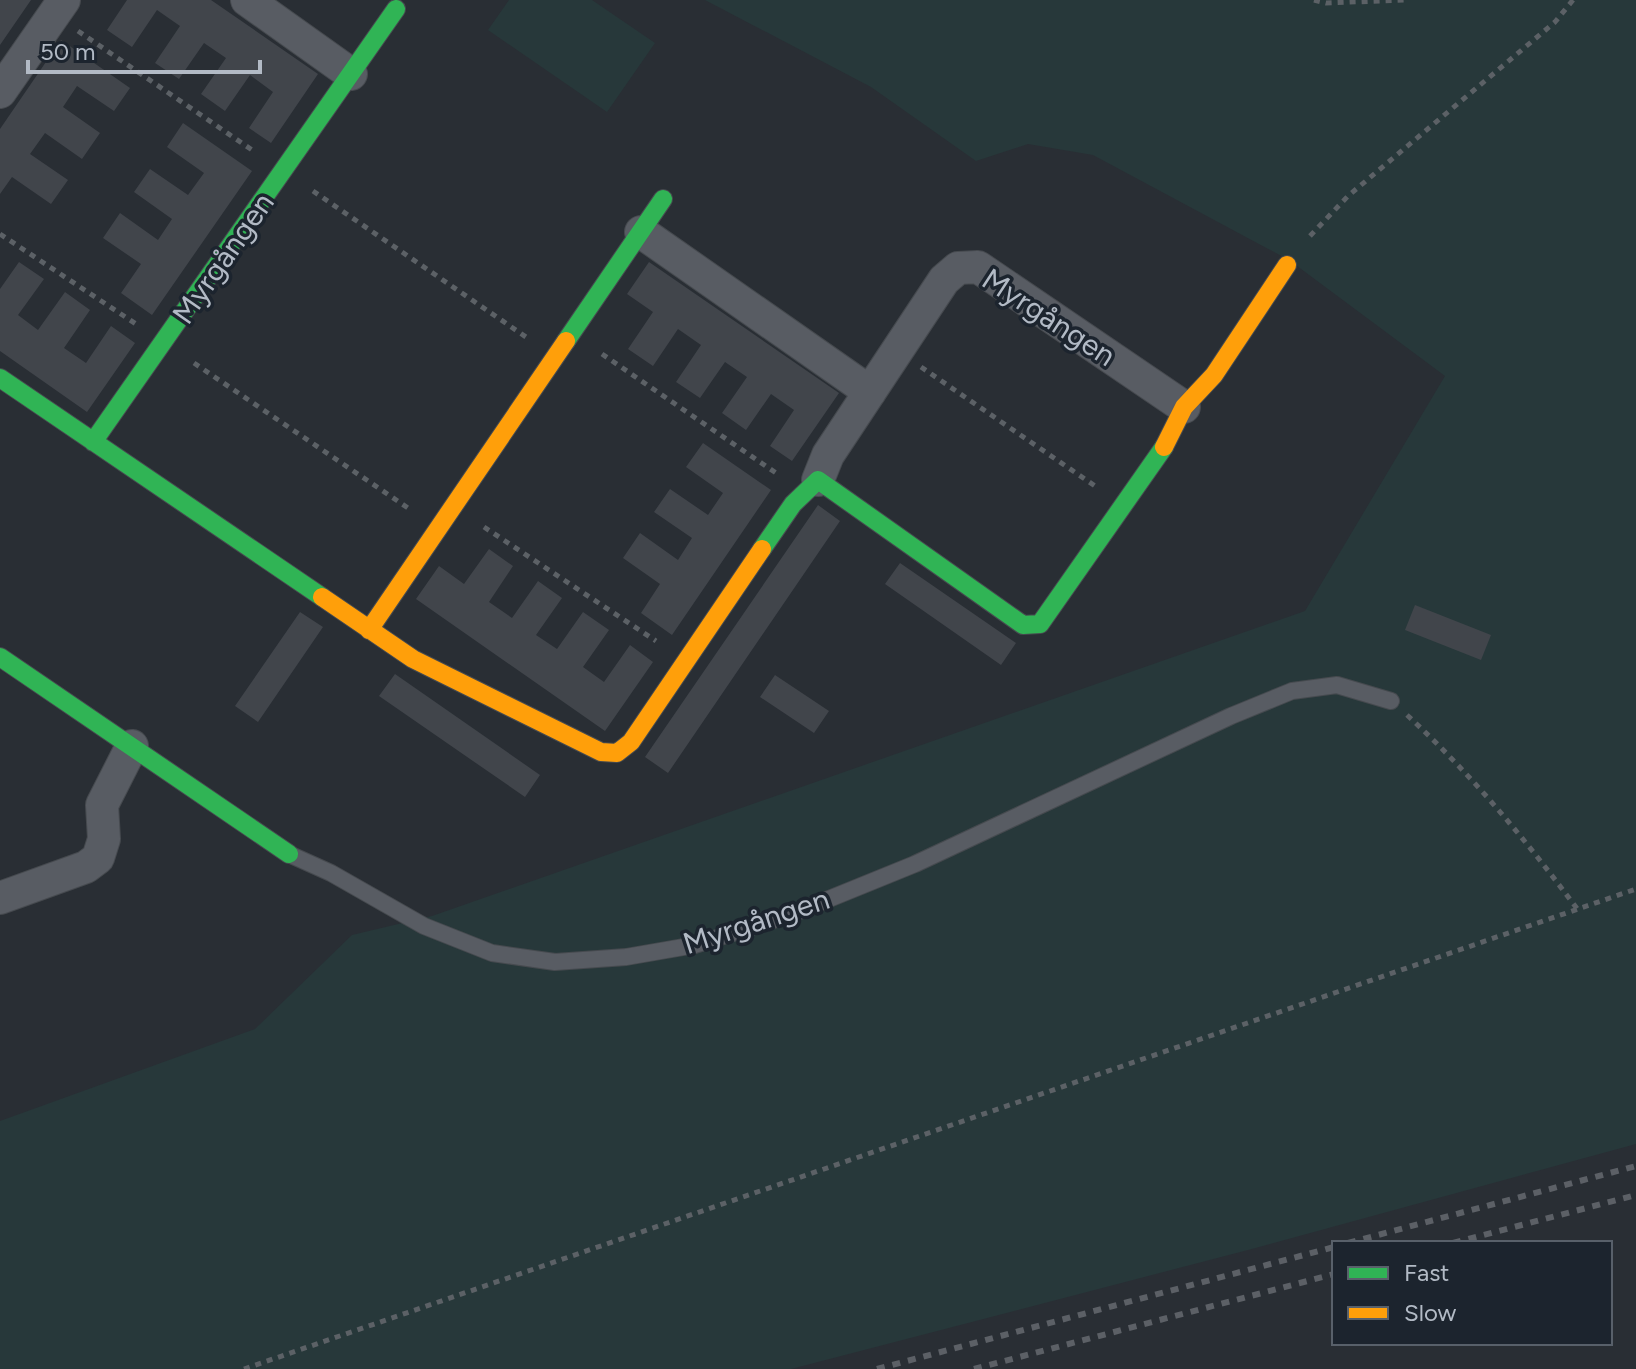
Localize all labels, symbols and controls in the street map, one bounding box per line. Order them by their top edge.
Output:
scale bar [28,24,260,74]
text: 50 m [40,37,96,66]
street label: Myrgången [164,185,282,331]
street label: Myrgången [975,260,1123,374]
street label: Myrgången [678,880,834,962]
legend [1332,1241,1612,1345]
text: Fast [1404,1258,1449,1287]
text: Slow [1404,1298,1457,1327]

